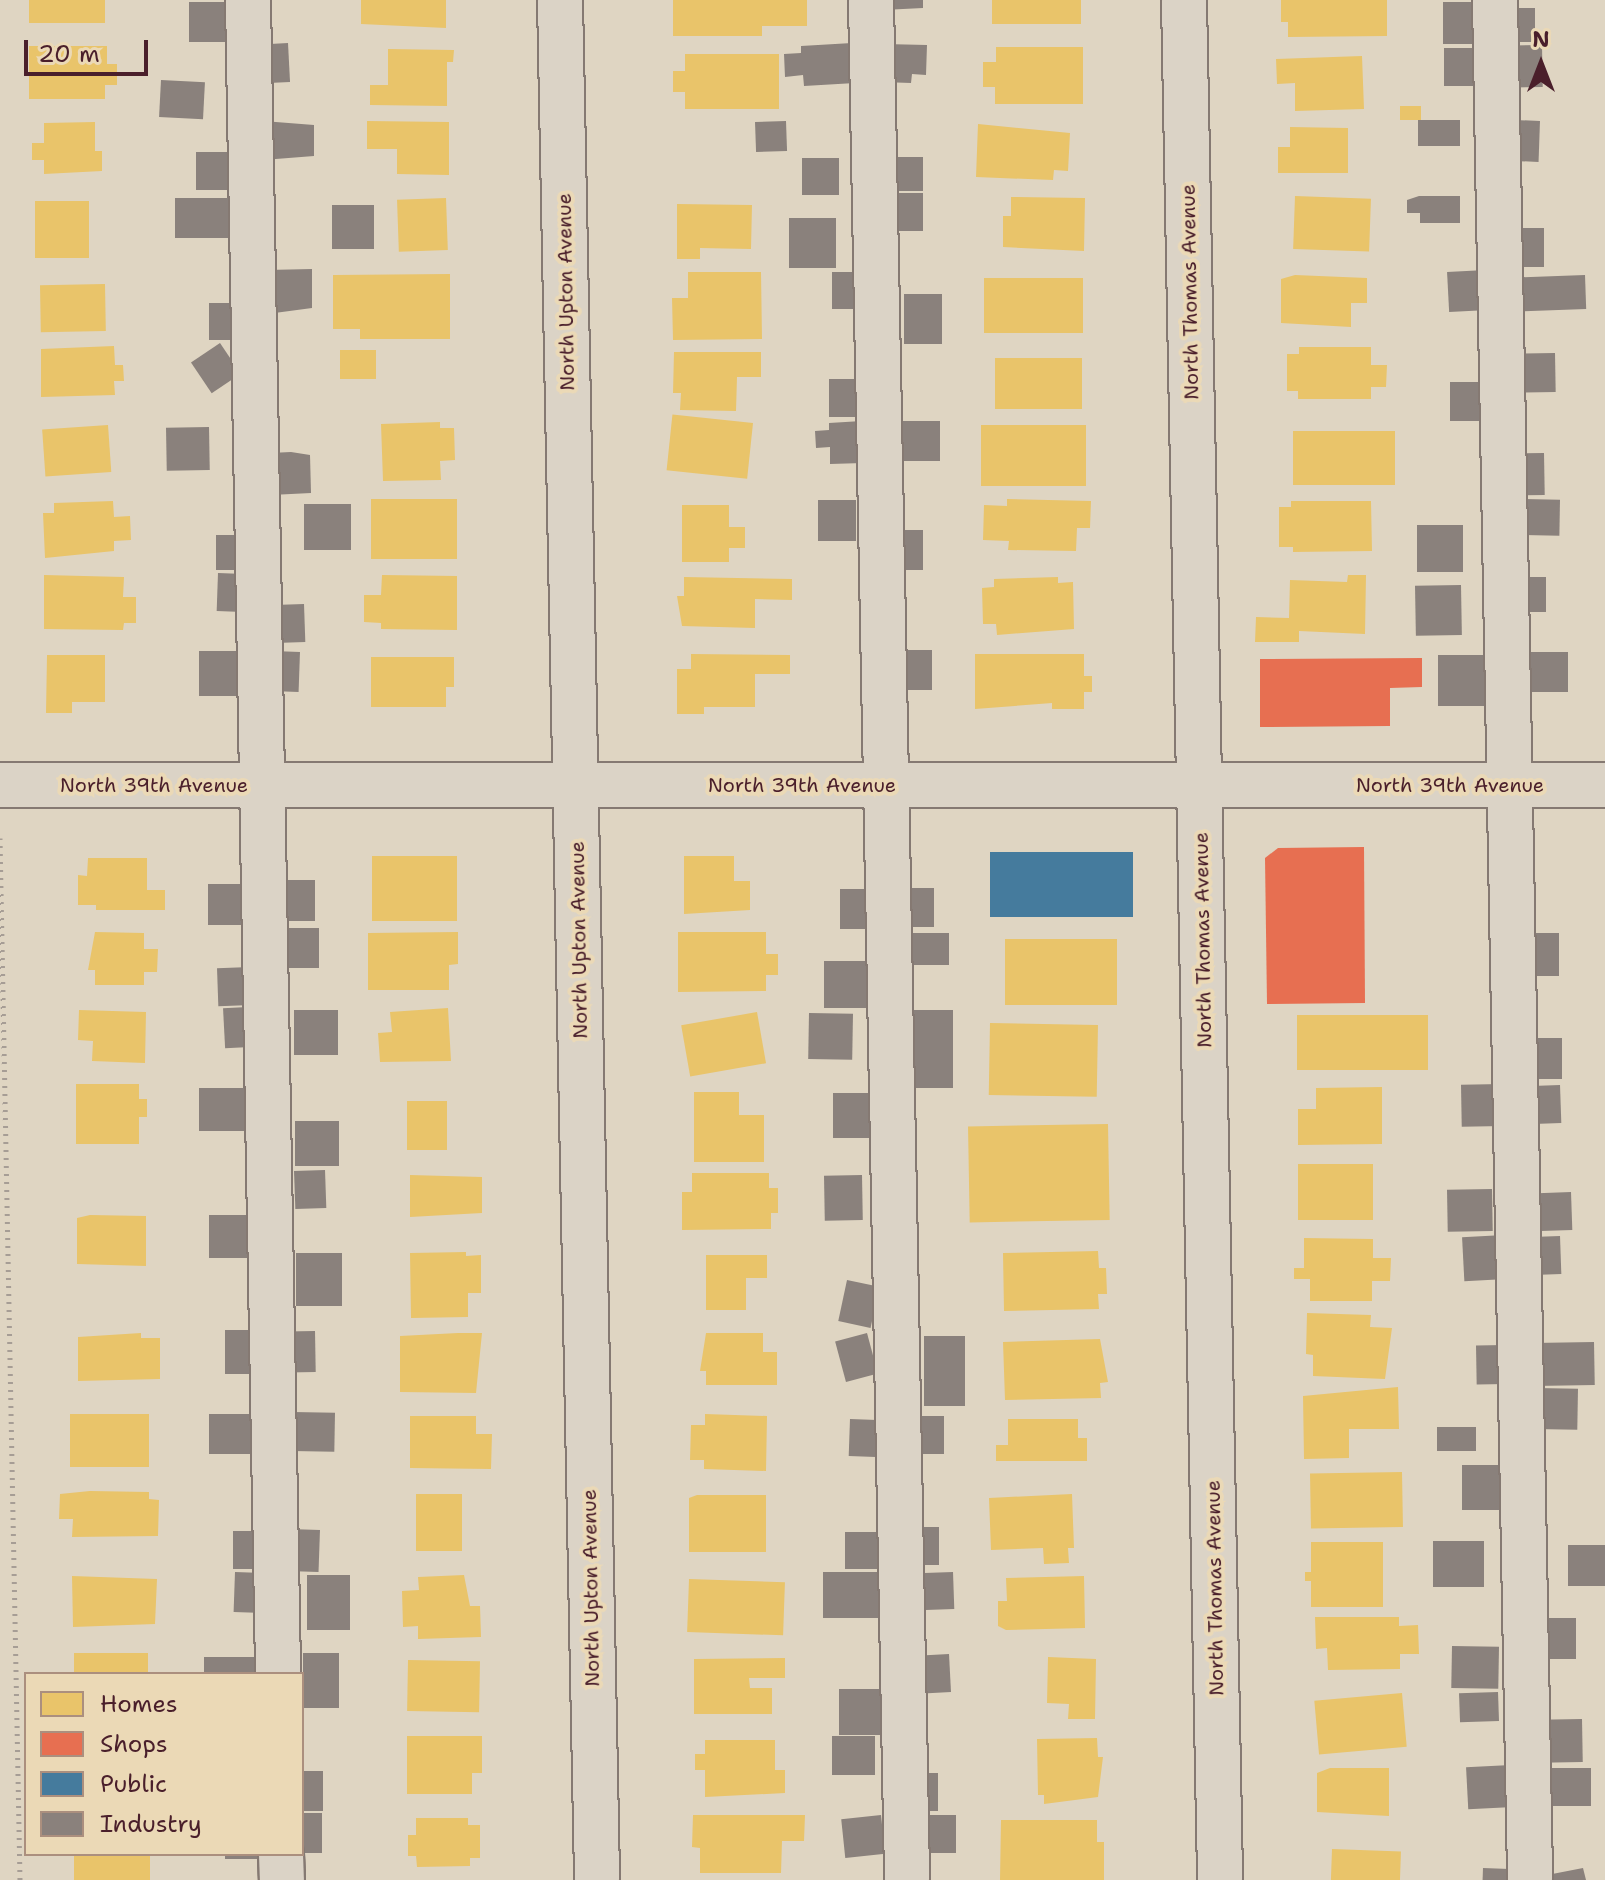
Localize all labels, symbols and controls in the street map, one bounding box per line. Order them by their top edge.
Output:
scale bar [28,24,152,74]
north arrow [1501,24,1581,104]
text: N [1532,25,1550,54]
text: 20 m [38,38,100,70]
street label: North Thomas Avenue [1176,184,1204,400]
street label: North Upton Avenue [552,193,580,391]
street label: North 39th Avenue [60,773,248,797]
street label: North 39th Avenue [708,773,896,797]
street label: North 39th Avenue [1356,773,1544,797]
street label: North Thomas Avenue [1189,832,1217,1048]
street label: North Upton Avenue [565,841,593,1039]
street label: North Thomas Avenue [1201,1480,1229,1696]
street label: North Upton Avenue [577,1489,605,1687]
legend [24,1672,304,1856]
text: Homes [100,1688,178,1720]
text: Shops [100,1728,168,1760]
text: Public [100,1768,167,1800]
text: Industry [100,1808,202,1840]

